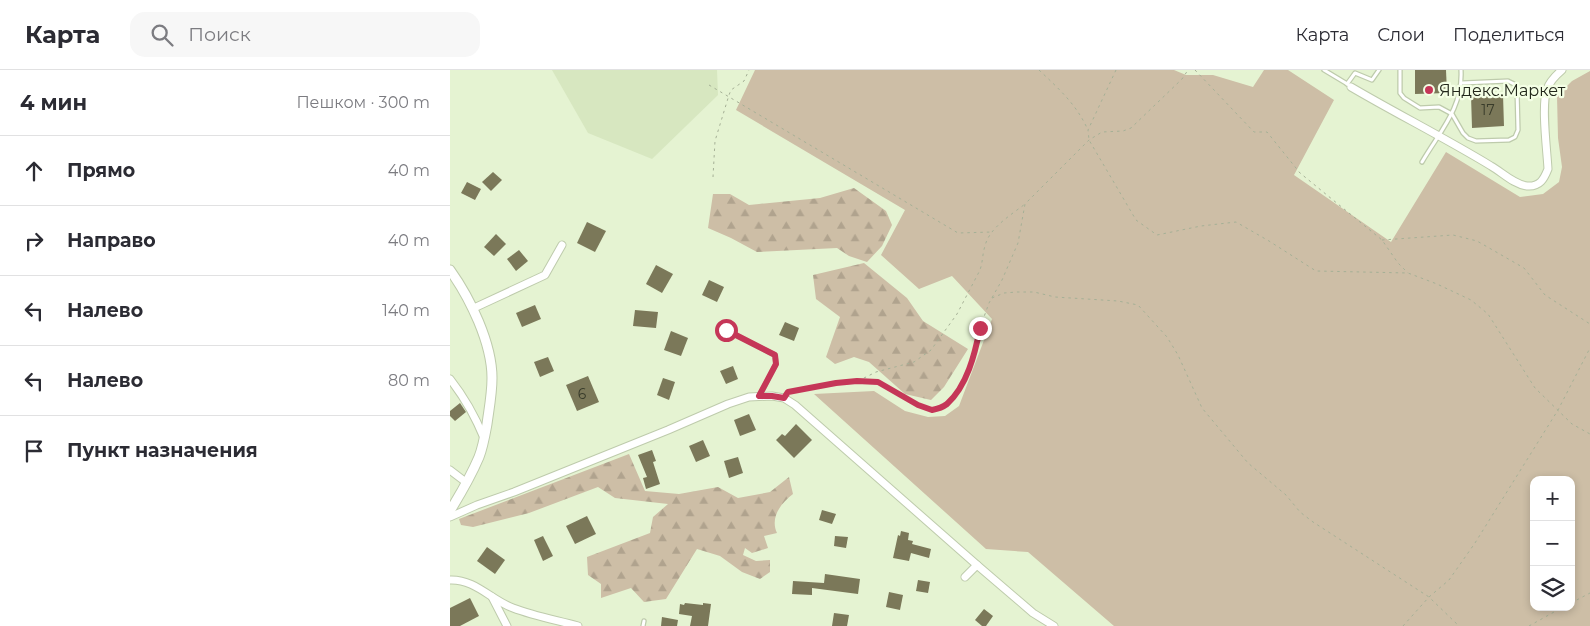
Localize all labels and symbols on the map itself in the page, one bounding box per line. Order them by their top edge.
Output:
place label: Яндекс.Маркет [1439,81,1566,100]
marker: Яндекс.Маркет [1423,84,1435,96]
house number: 17 [1481,101,1495,119]
route end [969,317,992,340]
route start [715,319,738,342]
house number: 6 [578,385,587,403]

